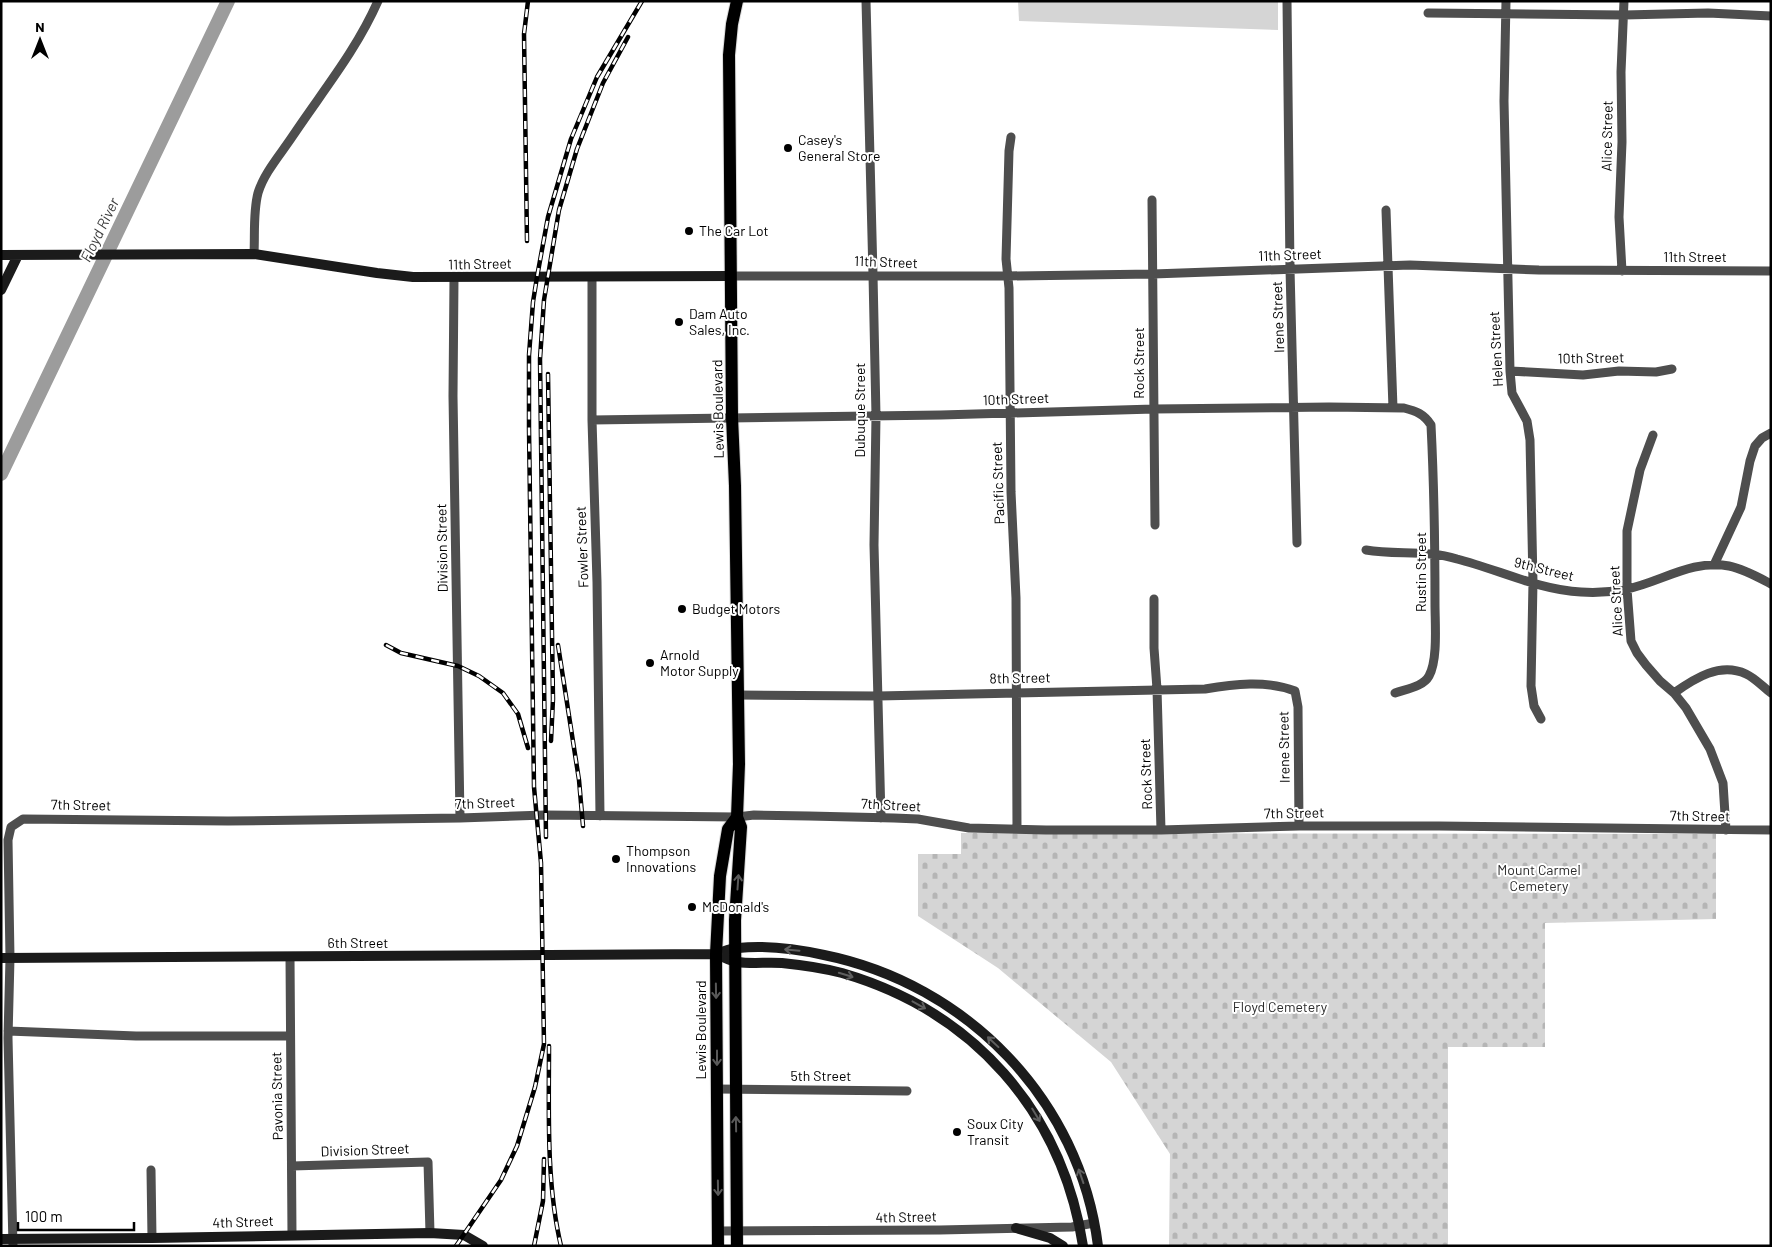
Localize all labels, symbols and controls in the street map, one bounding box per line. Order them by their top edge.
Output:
north arrow [15,15,65,65]
text: N [35,18,45,35]
street label: Alice Street [1597,100,1616,172]
place label: Casey's General Store [798,131,880,164]
marker: Casey's General Store [782,142,794,154]
water label: Floyd River [76,194,123,264]
place label: The Car Lot [699,222,769,239]
marker: The Car Lot [683,225,695,237]
street label: 11th Street [1258,245,1322,264]
street label: 11th Street [1663,248,1727,265]
street label: 11th Street [854,252,918,271]
street label: 11th Street [448,254,512,273]
street label: Irene Street [1268,281,1287,353]
place label: Dam Auto Sales, Inc. [689,305,750,338]
street label: Helen Street [1485,311,1506,387]
marker: Dam Auto Sales, Inc. [673,316,685,328]
street label: Rock Street [1130,327,1147,399]
street label: 10th Street [1558,348,1624,367]
street label: Lewis Boulevard [708,359,727,459]
street label: Dubuque Street [851,363,868,457]
street label: 10th Street [982,389,1050,408]
street label: Pacific Street [988,441,1007,525]
street label: Division Street [432,503,451,593]
street label: Fowler Street [572,506,591,588]
street label: Rustin Street [1412,532,1429,612]
street label: 9th Street [1512,553,1576,584]
street label: Alice Street [1605,565,1626,637]
place label: Budget Motors [692,600,781,617]
marker: Budget Motors [676,603,688,615]
place label: Arnold Motor Supply [660,646,739,679]
marker: Arnold Motor Supply [644,657,656,669]
street label: 8th Street [989,668,1051,687]
street label: Irene Street [1274,711,1293,783]
street label: Rock Street [1136,738,1155,810]
street label: 7th Street [455,793,515,812]
street label: 7th Street [860,794,922,815]
street label: 7th Street [51,795,111,814]
street label: 7th Street [1264,803,1324,822]
street label: 7th Street [1670,806,1730,825]
place label: Thompson Innovations [626,842,696,875]
marker: Thompson Innovations [610,853,622,865]
park label: Mount Carmel Cemetery [1497,861,1581,894]
one-way arrow [733,874,742,890]
place label: McDonald's [702,898,770,915]
marker: McDonald's [686,901,698,913]
street label: 6th Street [328,934,388,951]
one-way arrow [785,945,801,955]
one-way arrow [838,970,854,980]
street label: Lewis Boulevard [692,980,709,1080]
one-way arrow [711,982,721,998]
park label: Floyd Cemetery [1233,998,1328,1015]
one-way arrow [911,1000,926,1010]
one-way arrow [987,1036,999,1048]
one-way arrow [712,1050,722,1066]
street label: Pavonia Street [267,1052,286,1140]
street label: 5th Street [791,1067,851,1084]
one-way arrow [1031,1107,1041,1122]
place label: Soux City Transit [967,1115,1024,1148]
one-way arrow [731,1116,740,1132]
marker: Soux City Transit [951,1126,963,1138]
street label: Division Street [320,1139,410,1160]
one-way arrow [1076,1168,1086,1184]
one-way arrow [713,1180,723,1196]
scale bar [18,1200,134,1232]
text: 100 m [25,1207,63,1225]
street label: 4th Street [875,1207,937,1226]
street label: 4th Street [212,1212,274,1231]

